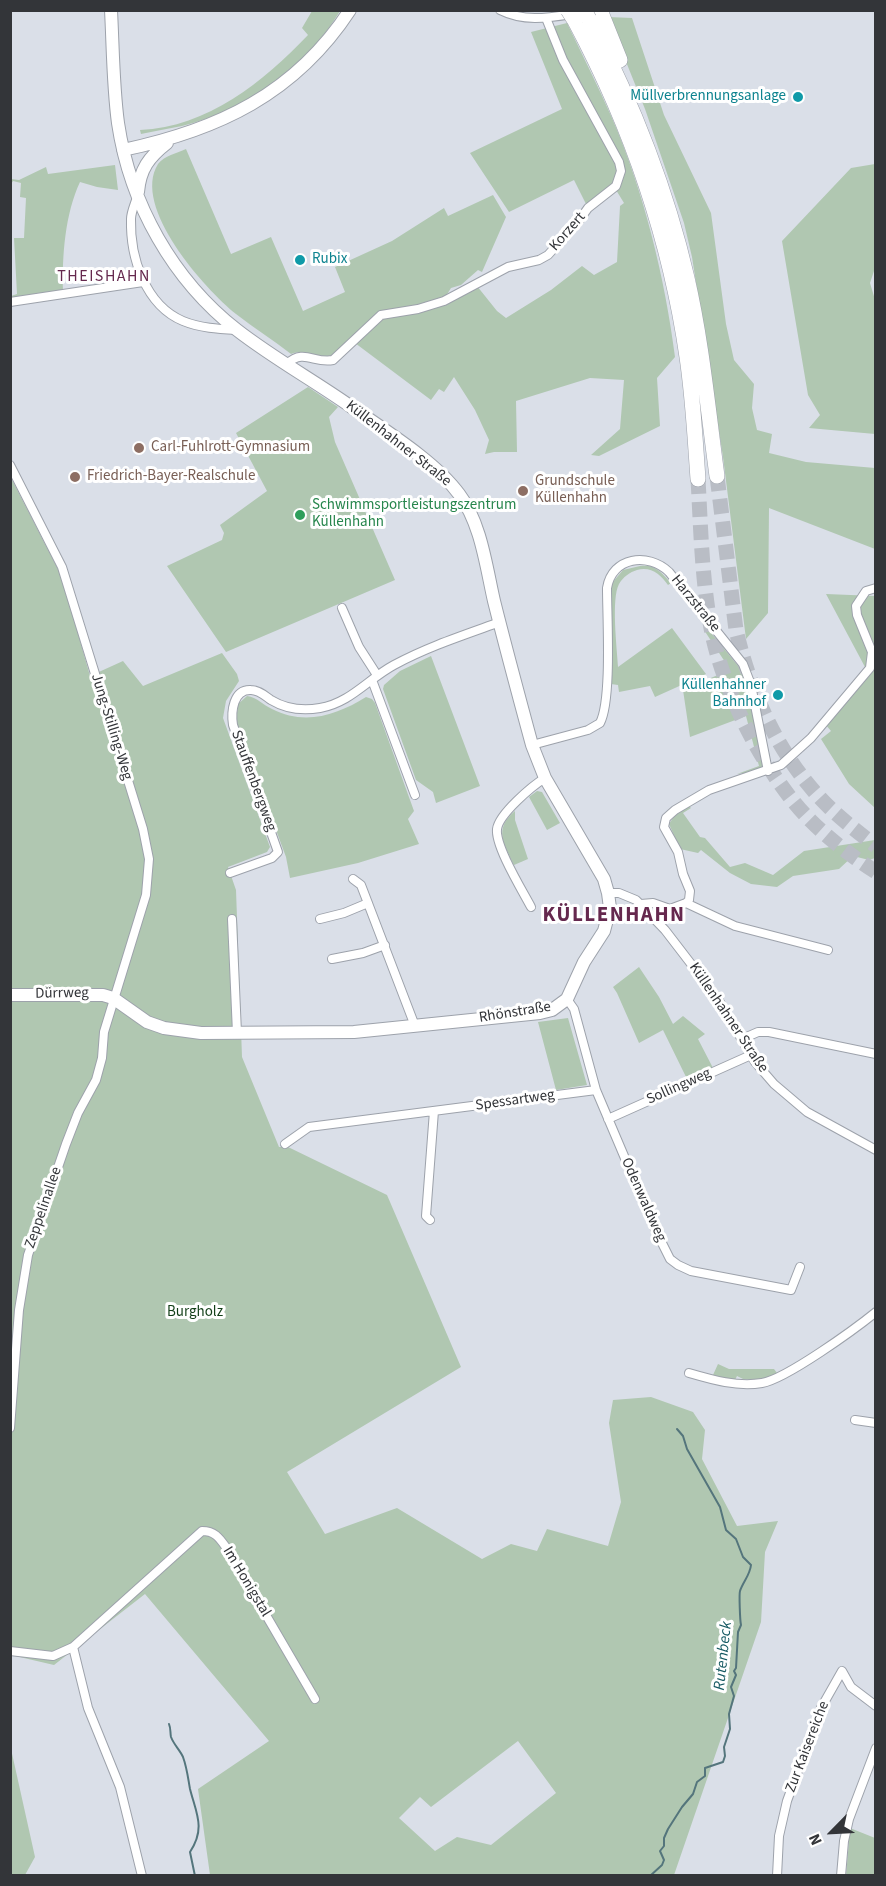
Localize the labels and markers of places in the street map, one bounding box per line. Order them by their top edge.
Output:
place label: Müllverbrennungsanlage [630,88,786,106]
marker: Müllverbrennungsanlage [791,90,805,104]
place label: Rubix [312,251,347,269]
marker: Rubix [293,253,307,267]
place label: Carl-Fuhlrott-Gymnasium [151,439,310,457]
marker: Carl-Fuhlrott-Gymnasium [132,441,146,455]
place label: Friedrich-Bayer-Realschule [87,468,255,486]
marker: Friedrich-Bayer-Realschule [68,470,82,484]
place label: Grundschule Küllenhahn [535,473,615,508]
marker: Grundschule Küllenhahn [516,484,530,498]
place label: Schwimmsportleistungszentrum Küllenhahn [312,497,516,532]
marker: Schwimmsportleistungszentrum Küllenhahn [293,508,307,522]
place label: Küllenhahner Bahnhof [681,677,766,712]
marker: Küllenhahner Bahnhof [771,688,785,702]

